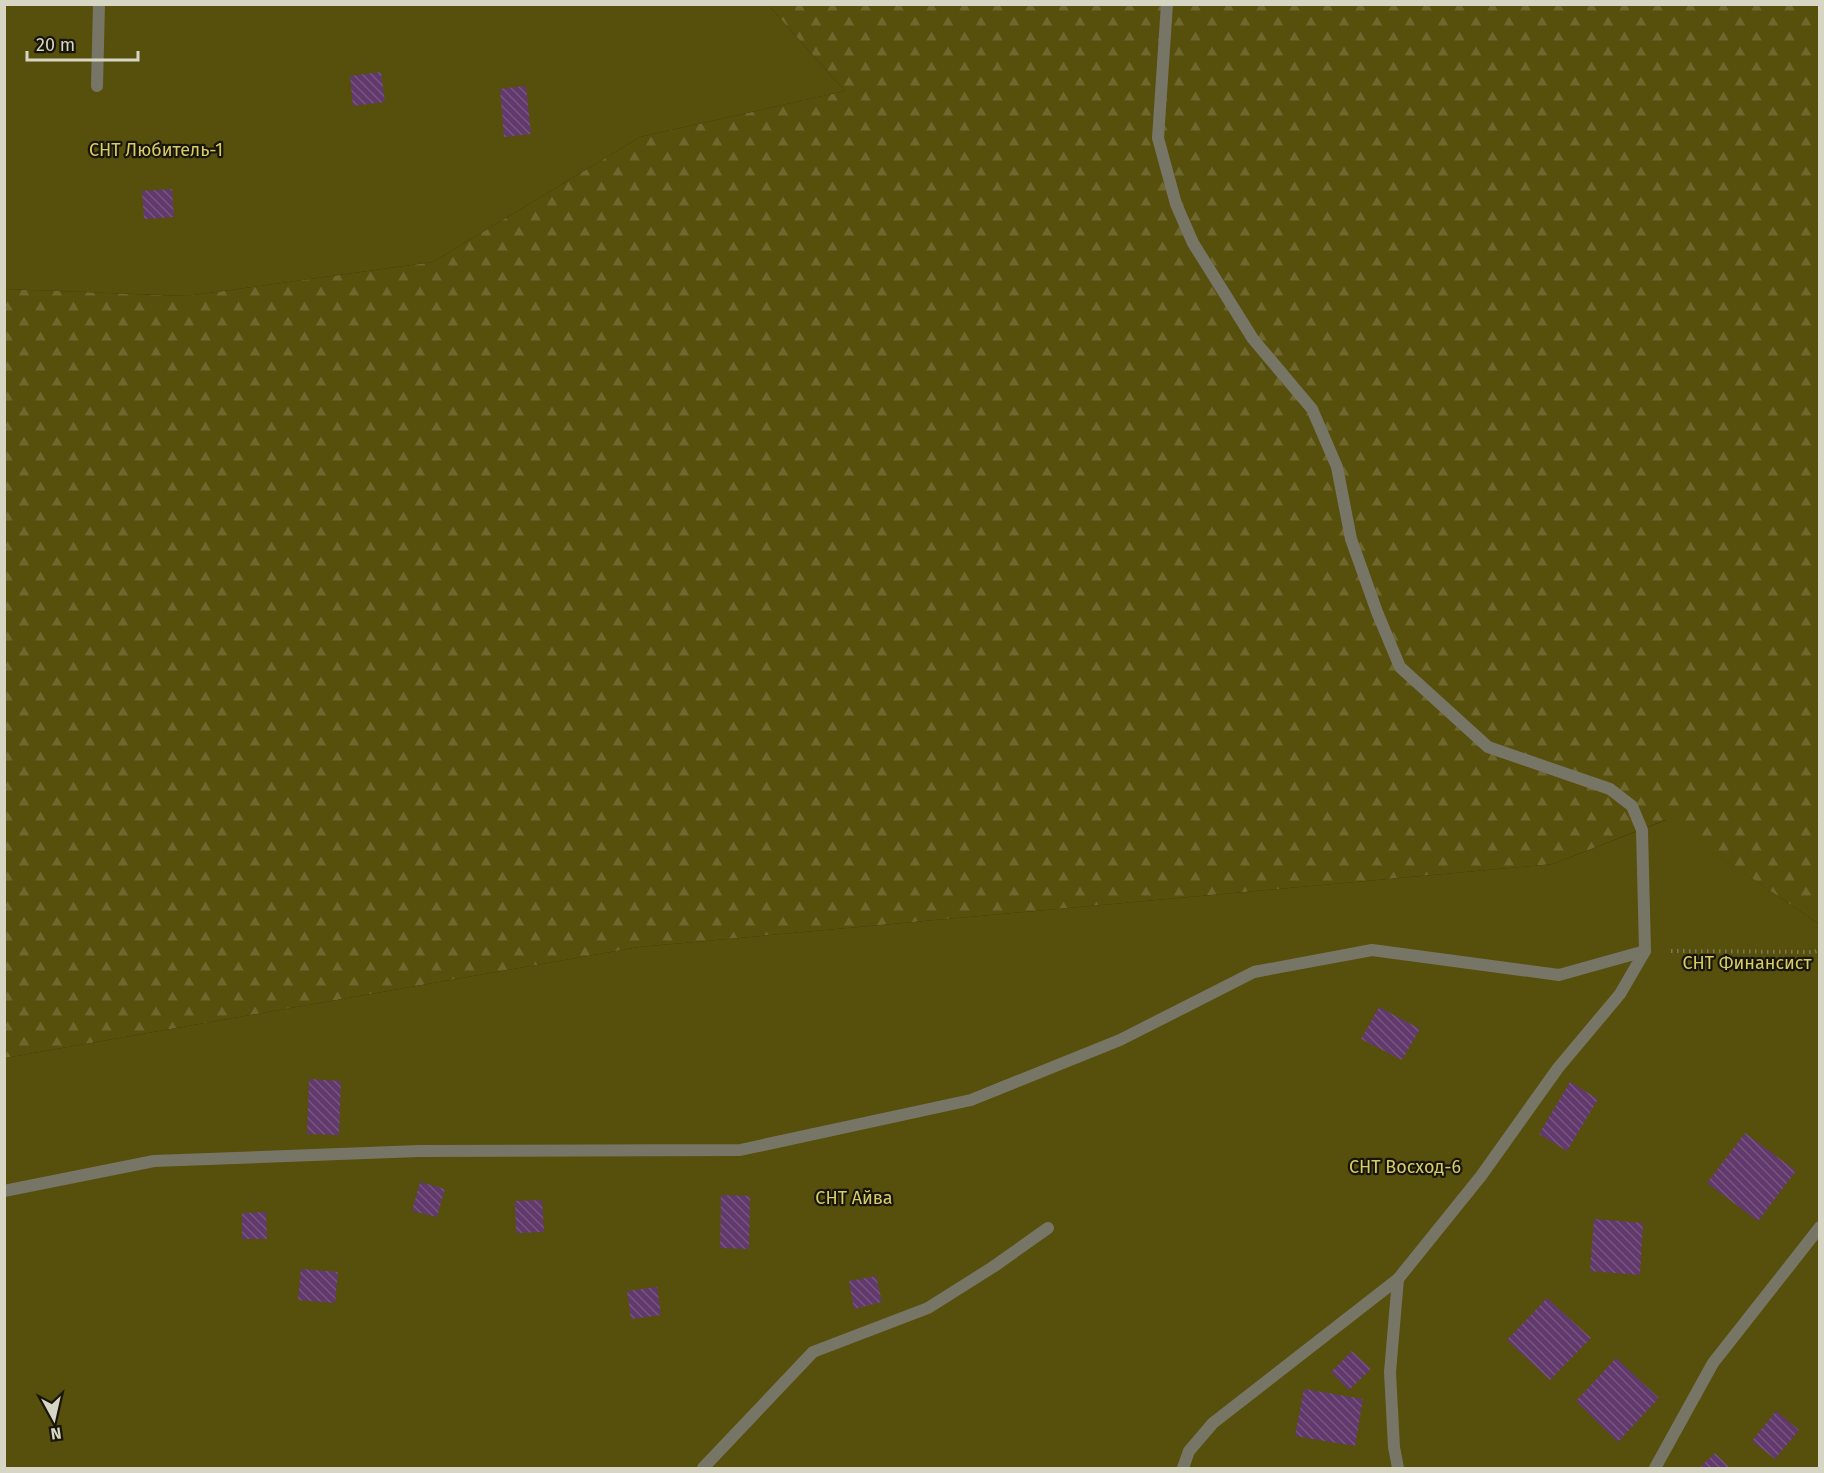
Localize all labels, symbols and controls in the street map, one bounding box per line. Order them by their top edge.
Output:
scale bar [27,24,138,62]
text: 20 m [36,34,75,56]
park label: СНТ Любитель-1 [89,139,223,161]
park label: СНТ Финансист [1682,952,1812,974]
park label: СНТ Восход-6 [1349,1156,1461,1178]
park label: СНТ Айва [815,1187,893,1209]
north arrow [24,1389,84,1449]
text: N [49,1423,63,1444]

